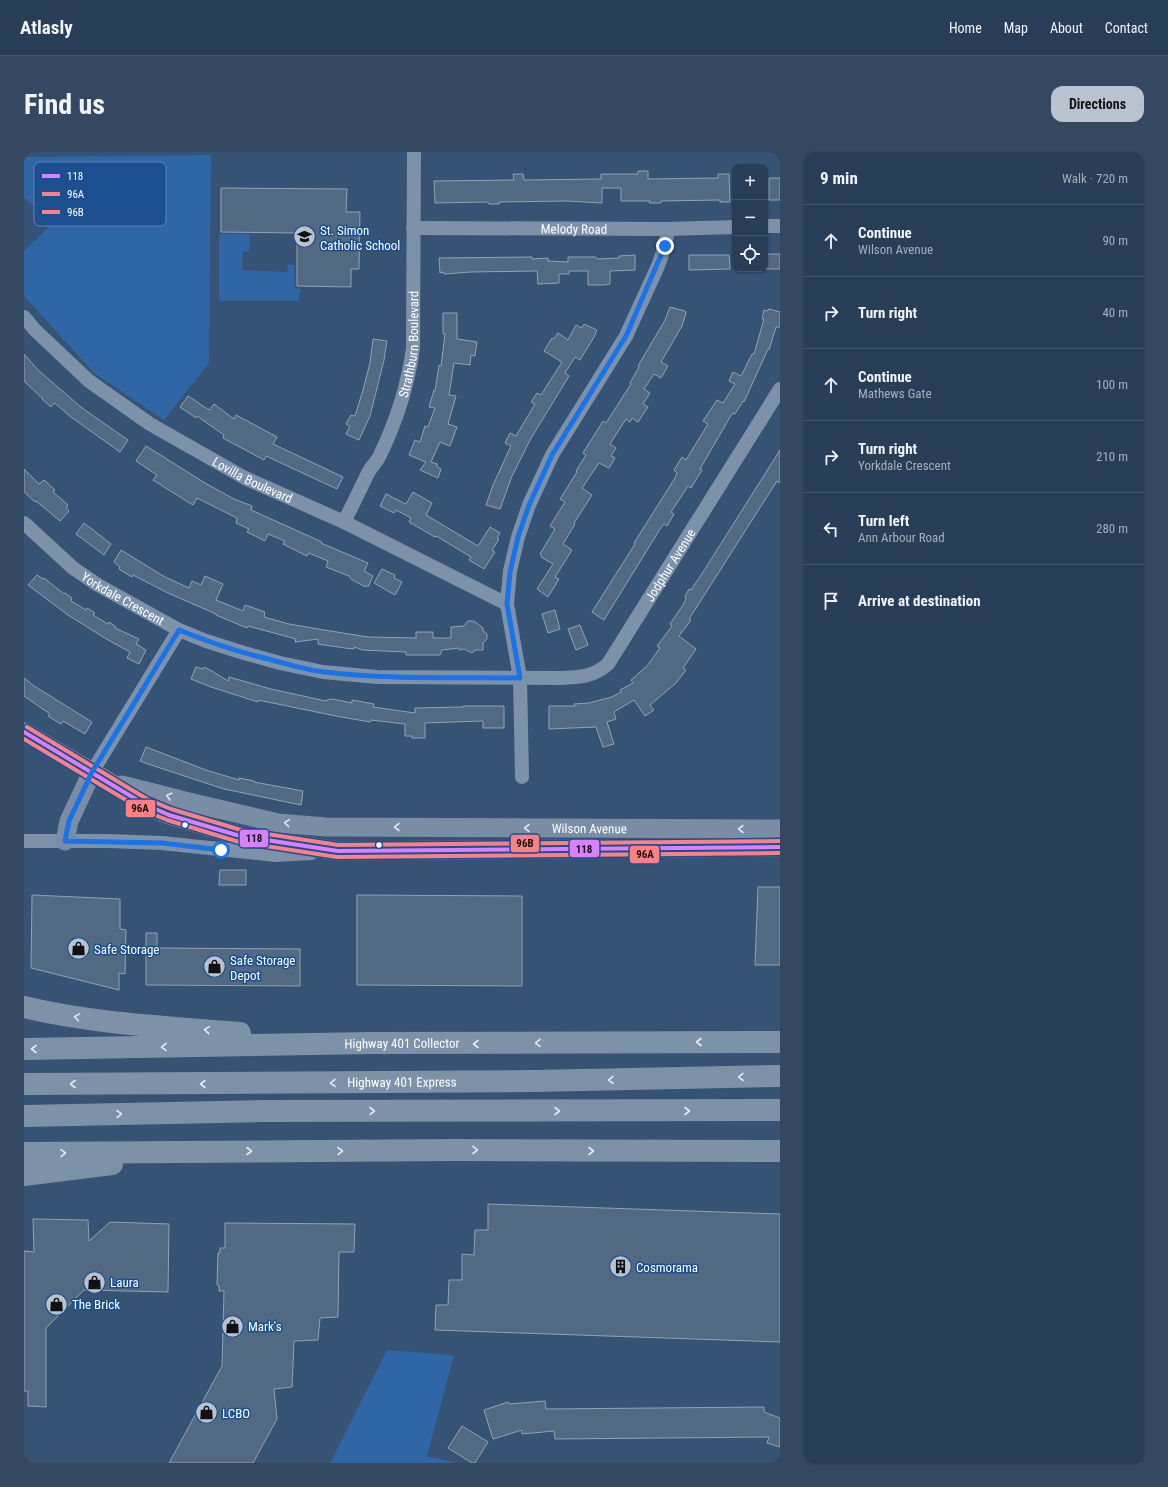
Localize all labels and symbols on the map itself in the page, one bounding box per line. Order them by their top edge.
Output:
legend [34,162,166,226]
text: 118 [67,170,83,183]
text: 96A [67,188,85,201]
text: 96B [67,206,84,219]
street label: Melody Road [541,221,607,236]
place label: St. Simon Catholic School [320,223,400,253]
school or university icon: St. Simon Catholic School [292,224,318,250]
route end [656,237,674,255]
street label: Strathburn Boulevard [395,291,421,399]
street label: Lovilla Boulevard [210,454,295,506]
street label: Jodphur Avenue [642,526,698,604]
street label: Yorkdale Crescent [79,569,167,628]
one-way arrow [165,792,172,801]
line badge: 96A [125,799,156,818]
text: 96A [131,802,149,815]
one-way arrow [284,819,290,828]
unlabelled marker [180,820,190,830]
street label: Wilson Avenue [552,820,627,836]
one-way arrow [394,823,400,832]
one-way arrow [524,824,530,832]
one-way arrow [738,825,744,833]
line badge: 118 [239,829,269,848]
text: 118 [246,832,263,845]
line badge: 96B [510,834,540,853]
text: 96B [516,837,534,850]
line badge: 118 [569,839,600,858]
unlabelled marker [374,840,384,850]
route start [212,841,230,859]
text: 118 [576,843,593,856]
line badge: 96A [629,845,660,864]
text: 96A [636,848,654,861]
shop icon: Safe Storage [65,936,91,962]
place label: Safe Storage [94,942,159,957]
place label: Safe Storage Depot [230,953,295,983]
shop icon: Safe Storage Depot [202,954,228,980]
one-way arrow [74,1014,80,1022]
one-way arrow [204,1026,210,1035]
street label: Highway 401 Collector [344,1035,460,1051]
one-way arrow [696,1038,702,1046]
one-way arrow [535,1039,541,1047]
one-way arrow [473,1040,479,1048]
one-way arrow [161,1043,167,1051]
one-way arrow [31,1045,37,1053]
one-way arrow [738,1073,744,1081]
street label: Highway 401 Express [347,1074,457,1090]
one-way arrow [608,1076,614,1084]
one-way arrow [330,1079,336,1087]
one-way arrow [70,1080,76,1088]
one-way arrow [200,1080,206,1088]
one-way arrow [369,1107,375,1115]
one-way arrow [554,1107,560,1115]
one-way arrow [684,1107,690,1115]
one-way arrow [116,1110,122,1118]
one-way arrow [472,1146,478,1154]
one-way arrow [246,1147,252,1155]
one-way arrow [337,1147,343,1155]
one-way arrow [588,1147,594,1155]
one-way arrow [60,1148,66,1157]
building icon: Cosmorama [608,1254,634,1280]
place label: Cosmorama [636,1260,698,1275]
shop icon: Laura [82,1269,108,1295]
place label: Laura [110,1275,139,1290]
shop icon: The Brick [43,1291,69,1317]
place label: The Brick [72,1297,120,1312]
shop icon: Mark's [219,1313,245,1339]
place label: Mark's [248,1319,282,1334]
shop icon: LCBO [193,1400,219,1426]
place label: LCBO [222,1406,250,1421]

